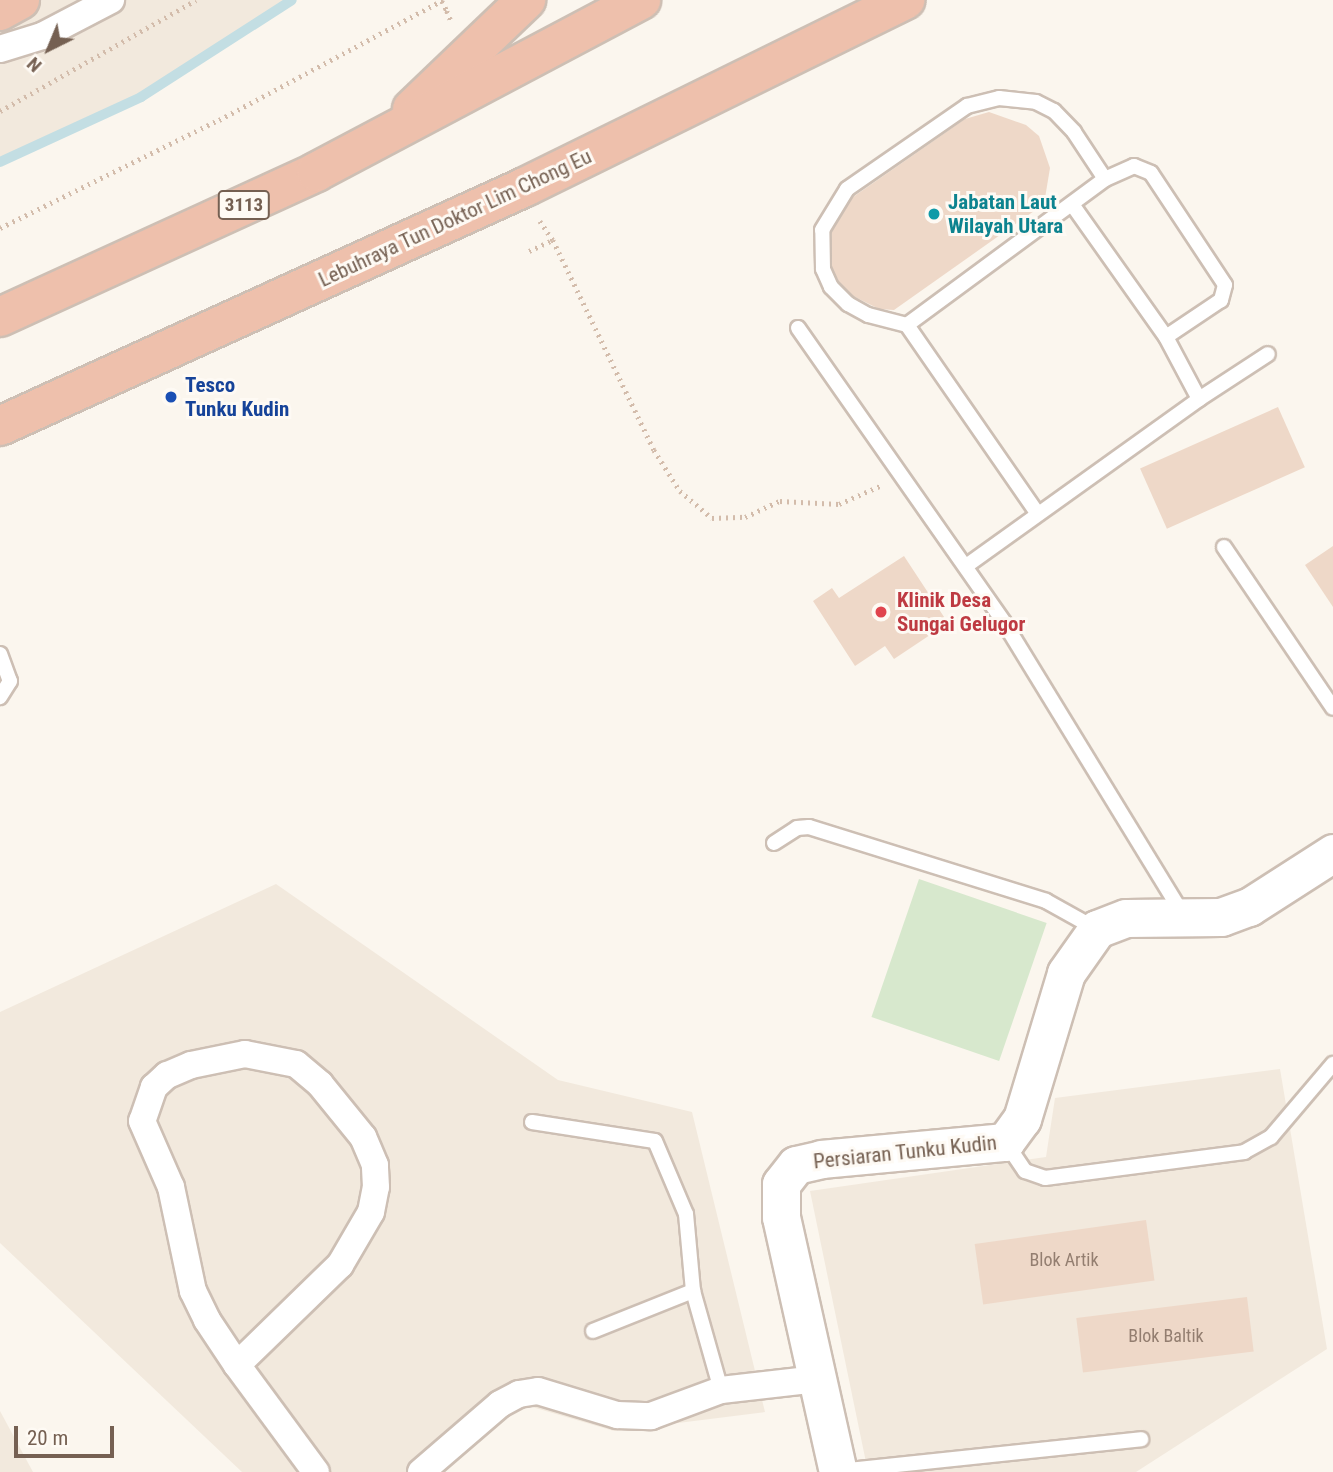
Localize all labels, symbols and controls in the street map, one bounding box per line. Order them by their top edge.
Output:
north arrow [14,14,84,84]
text: N [22,52,46,77]
street label: Lebuhraya Tun Doktor Lim Chong Eu [314,144,596,292]
place label: Jabatan Laut Wilayah Utara [948,189,1063,239]
road number: 3113 [218,190,270,220]
marker: Jabatan Laut Wilayah Utara [926,206,942,222]
place label: Tesco Tunku Kudin [185,372,289,422]
marker: Tesco Tunku Kudin [163,389,179,405]
place label: Klinik Desa Sungai Gelugor [897,587,1026,637]
marker: Klinik Desa Sungai Gelugor [871,602,891,622]
street label: Persiaran Tunku Kudin [812,1130,998,1174]
house number: Blok Artik [1029,1249,1099,1271]
house number: Blok Baltik [1128,1325,1204,1347]
scale bar [18,1412,117,1456]
text: 20 m [27,1426,68,1450]

